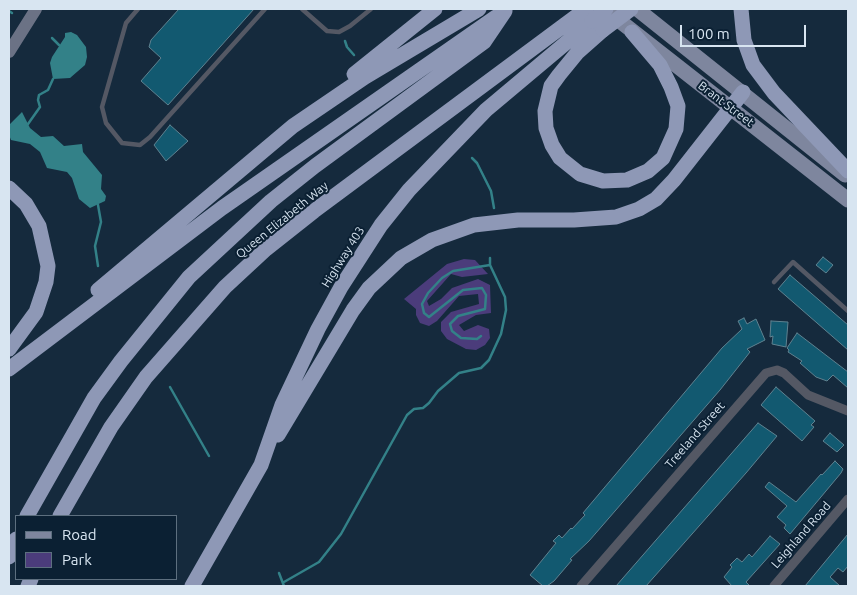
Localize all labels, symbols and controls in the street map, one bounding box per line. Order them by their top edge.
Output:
scale bar [682,15,808,47]
text: 100 m [688,25,730,42]
street label: Brant Street [695,78,757,130]
street label: Queen Elizabeth Way [233,178,331,262]
street label: Highway 403 [319,224,367,290]
street label: Treeland Street [662,399,728,471]
street label: Leighland Road [768,499,834,571]
legend [15,515,178,580]
text: Road [62,526,97,543]
text: Park [62,551,92,568]

